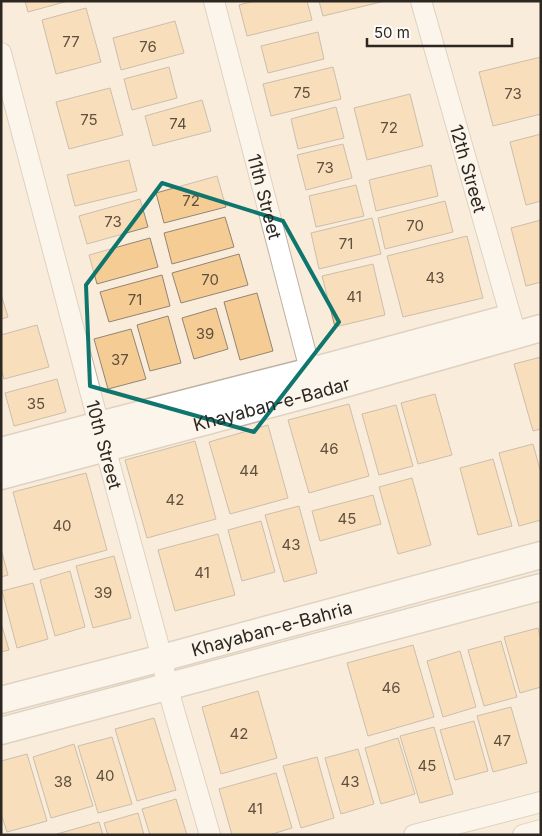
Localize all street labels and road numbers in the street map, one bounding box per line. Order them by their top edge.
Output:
street label: 12th Street [446,122,491,215]
street label: 11th Street [244,152,286,242]
street label: Khayaban-e-Badar [191,372,353,435]
street label: 10th Street [82,398,126,492]
street label: Khayaban-e-Bahria [189,596,354,660]

